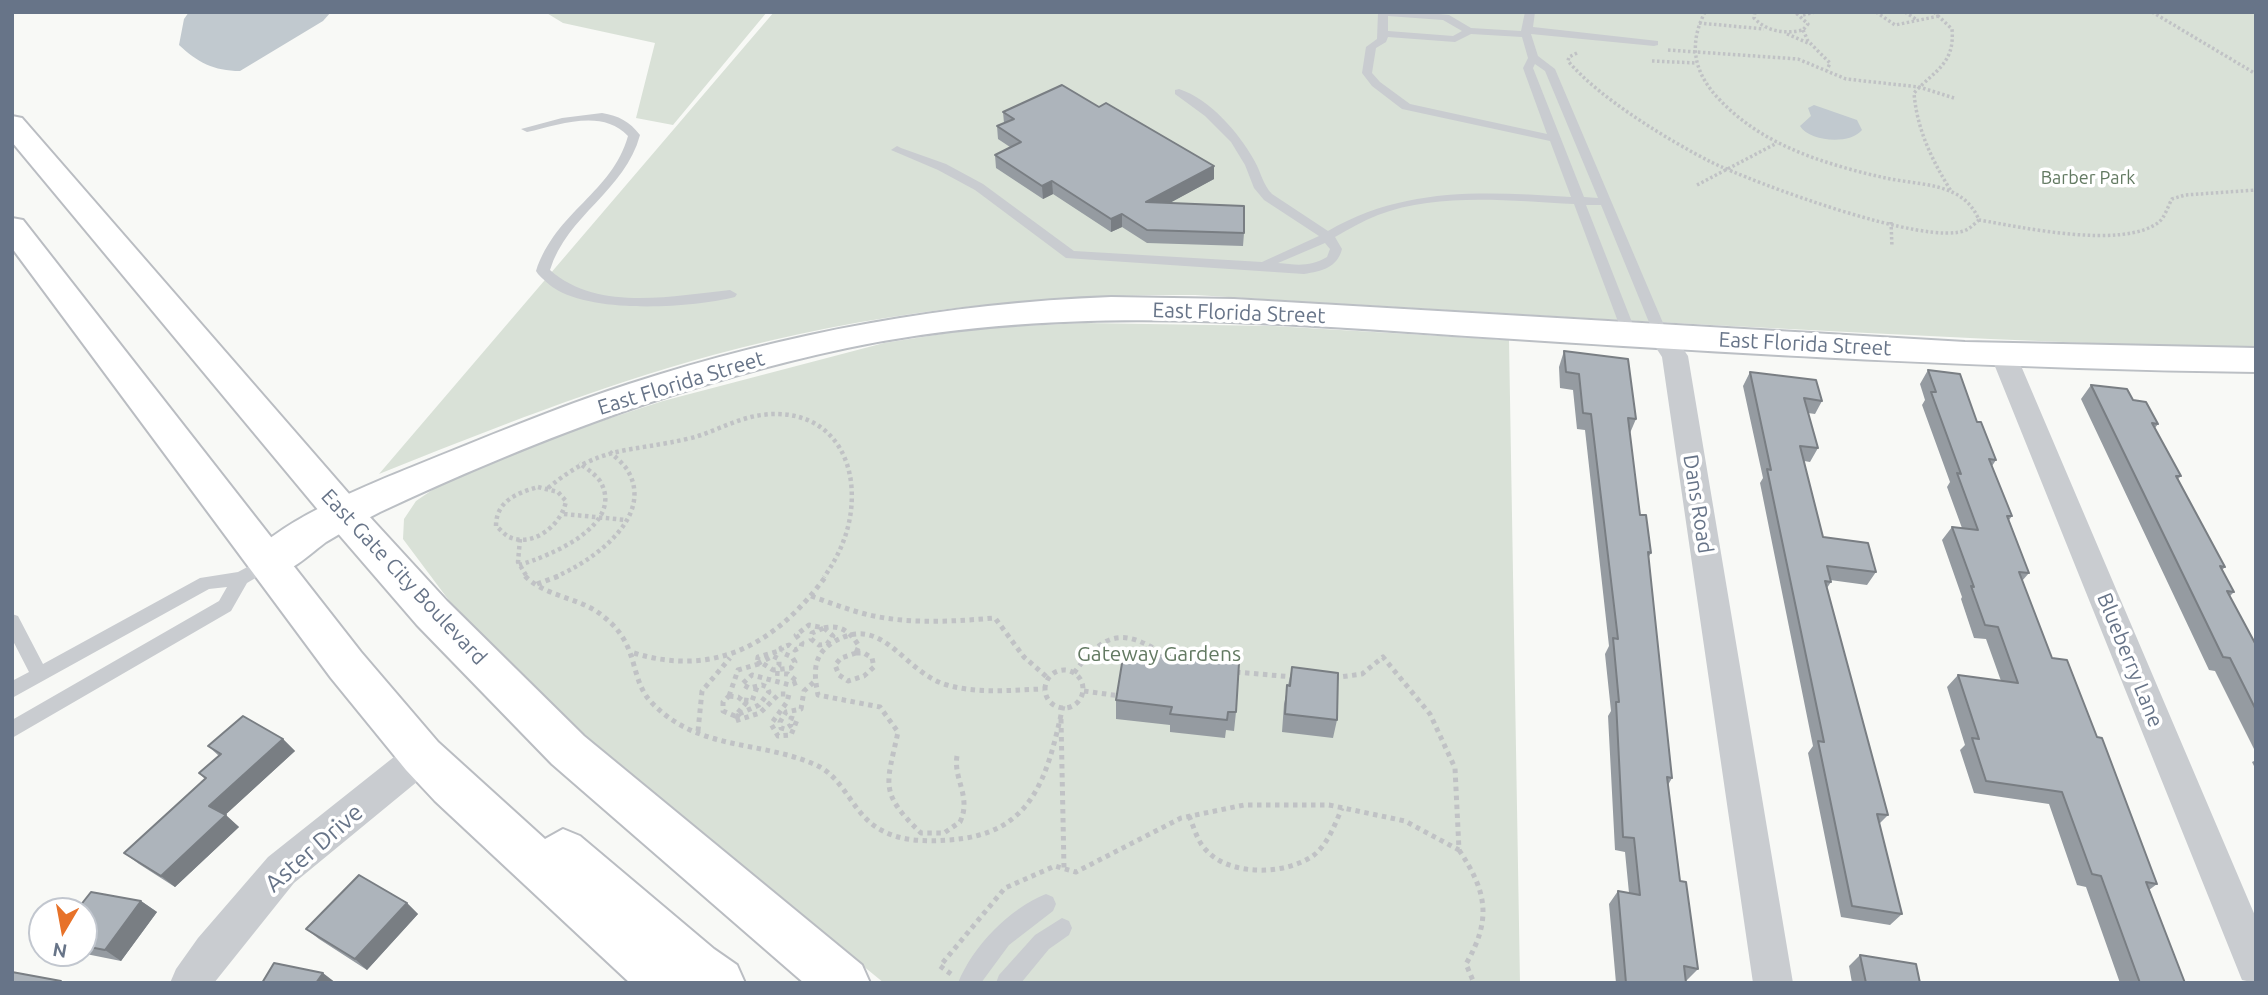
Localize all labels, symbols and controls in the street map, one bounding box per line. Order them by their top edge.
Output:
park label: Barber Park [2041,167,2135,189]
street label: East Florida Street [1152,297,1326,329]
street label: East Florida Street [1718,327,1892,361]
street label: East Florida Street [595,346,767,420]
street label: Dans Road [1678,453,1718,555]
street label: East Gate City Boulevard [316,484,492,670]
street label: Blueberry Lane [2092,589,2168,731]
park label: Gateway Gardens [1077,641,1241,667]
street label: Aster Drive [259,798,369,898]
north arrow [28,897,98,967]
text: N [51,939,69,963]

